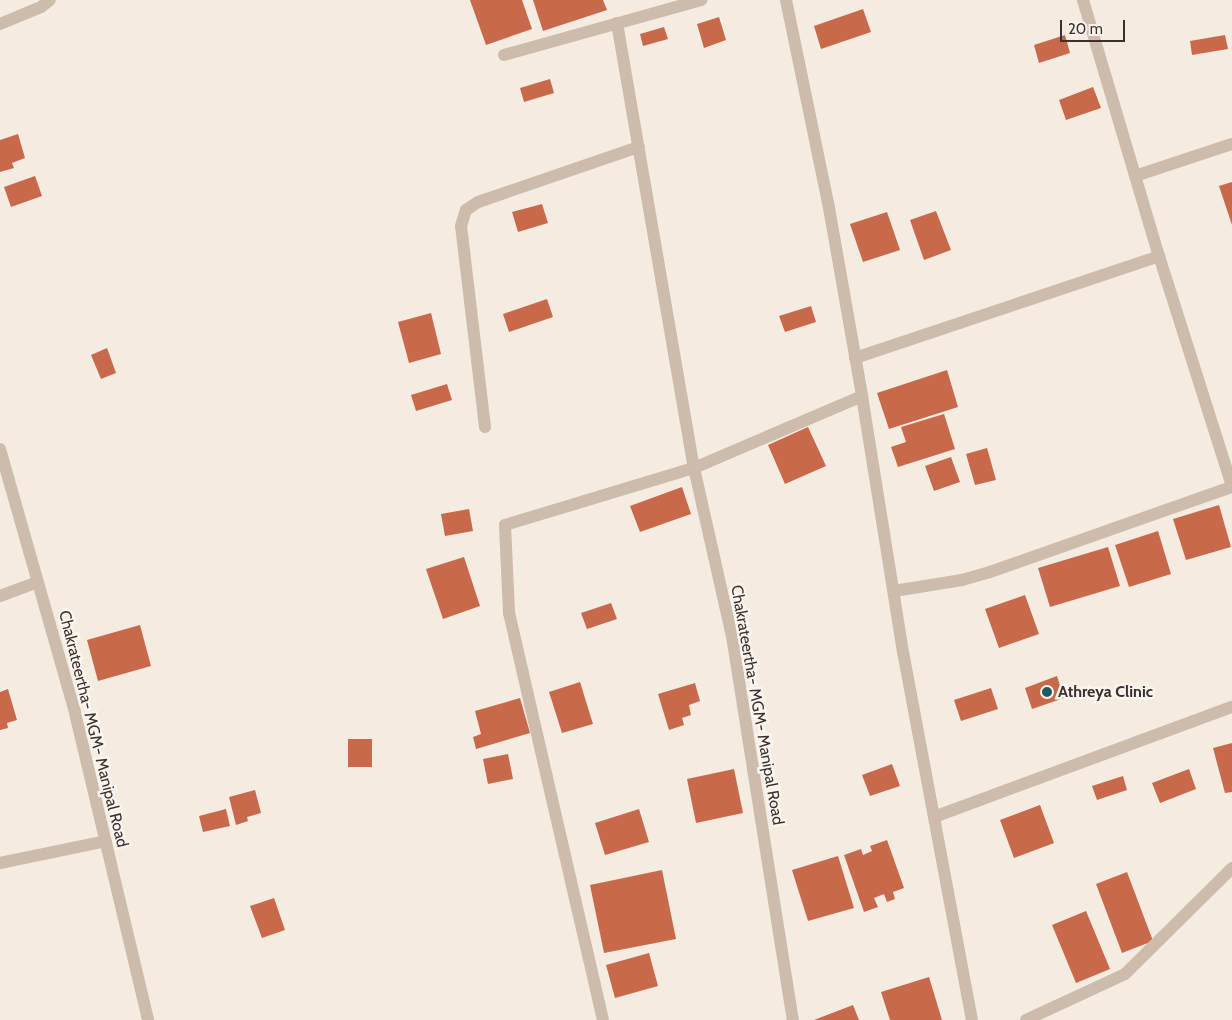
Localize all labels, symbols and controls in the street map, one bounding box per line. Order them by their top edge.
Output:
scale bar [1062,10,1127,42]
text: 20 m [1068,20,1103,38]
street label: Chakrateertha- MGM- Manipal Road [726,584,788,826]
street label: Chakrateertha- MGM- Manipal Road [54,609,132,849]
place label: Athreya Clinic [1058,682,1153,702]
marker: Athreya Clinic [1040,685,1054,699]

